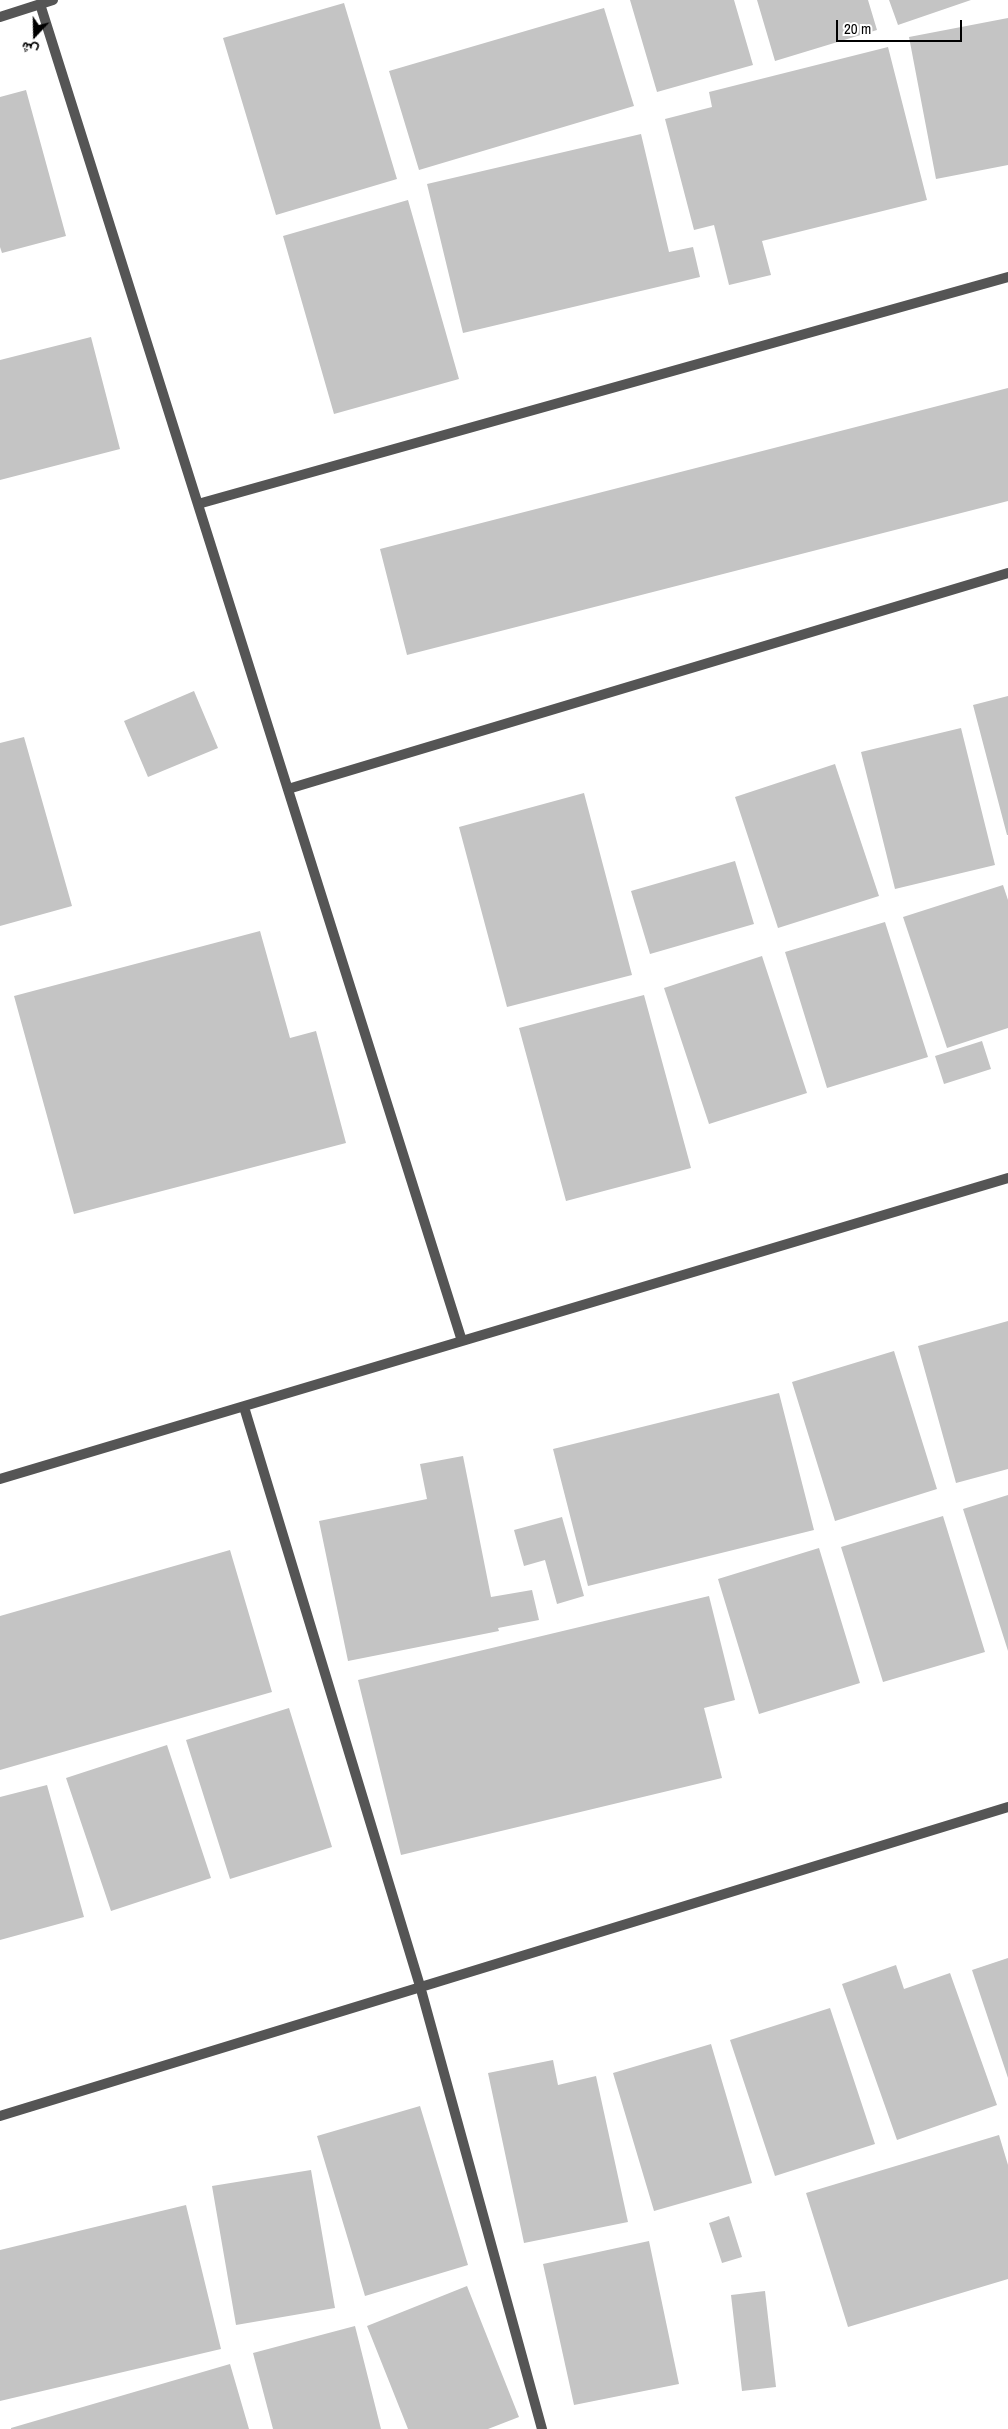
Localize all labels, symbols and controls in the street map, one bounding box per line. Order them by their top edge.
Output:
north arrow [10,10,60,60]
scale bar [838,10,964,42]
text: 20 m [844,18,871,39]
text: ش [19,38,41,60]

